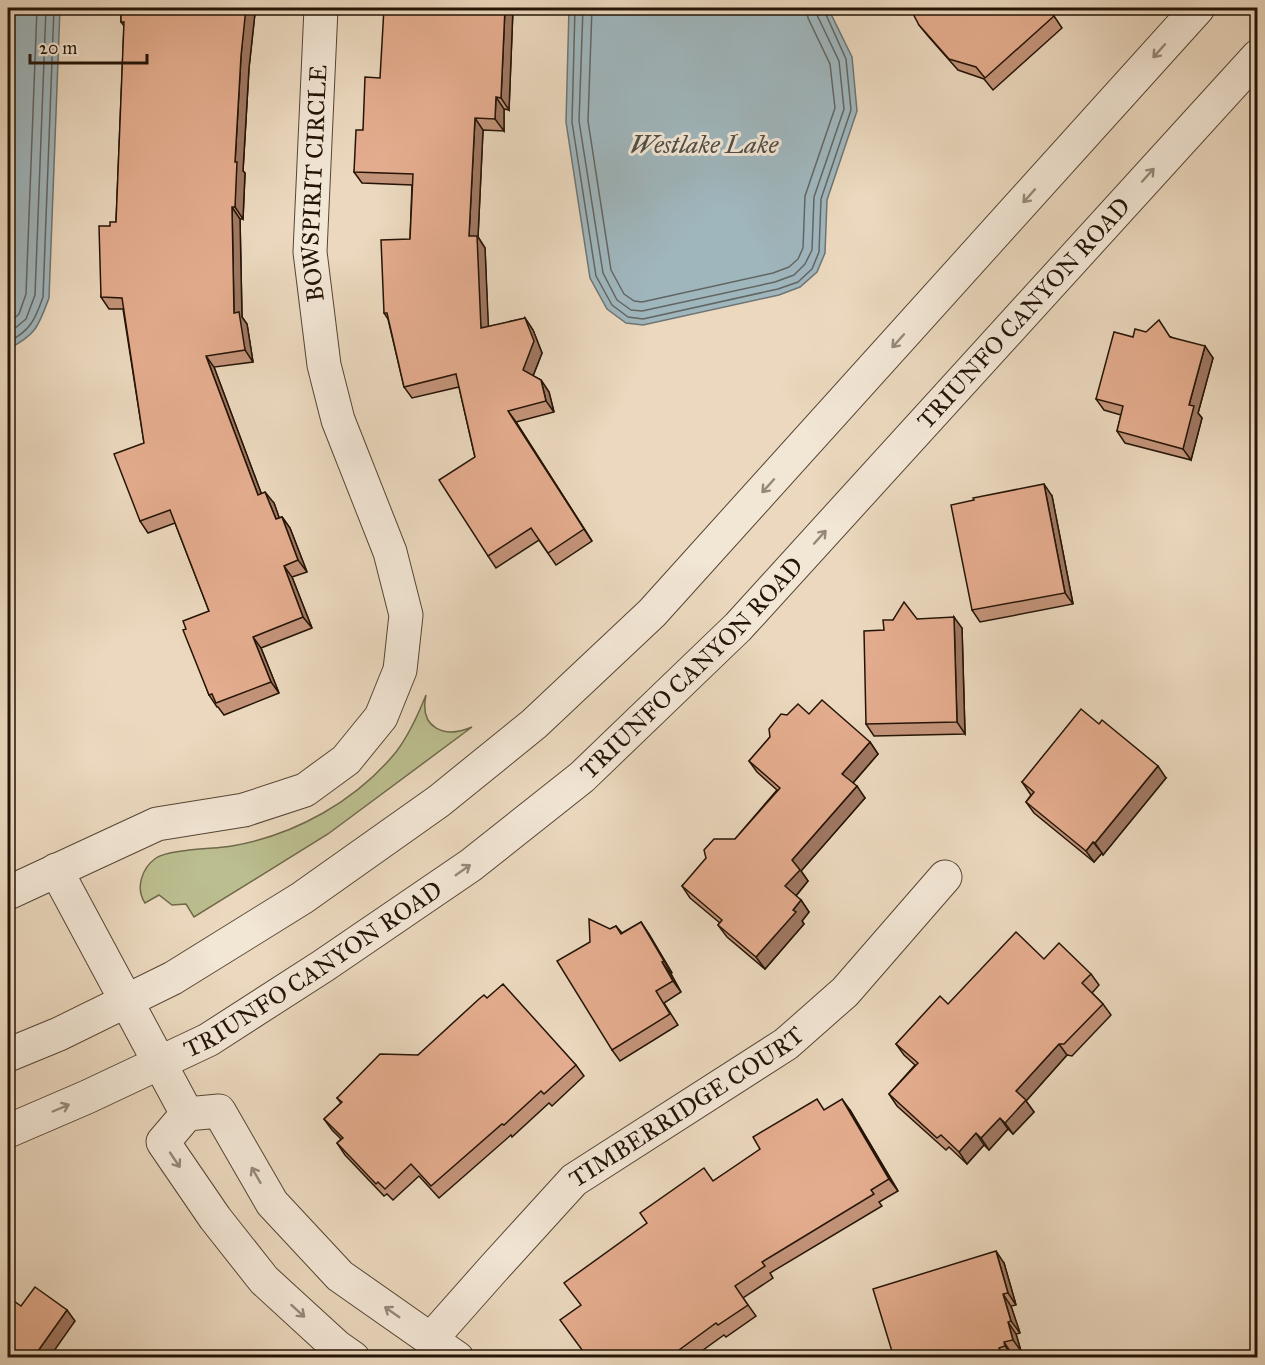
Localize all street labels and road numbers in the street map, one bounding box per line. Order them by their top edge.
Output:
street label: BOWSPIRIT CIRCLE [294,64,333,304]
street label: TRIUNFO CANYON ROAD [911,191,1137,435]
street label: TRIUNFO CANYON ROAD [574,551,809,786]
street label: TRIUNFO CANYON ROAD [179,874,448,1064]
street label: TIMBERRIDGE COURT [564,1020,810,1194]

